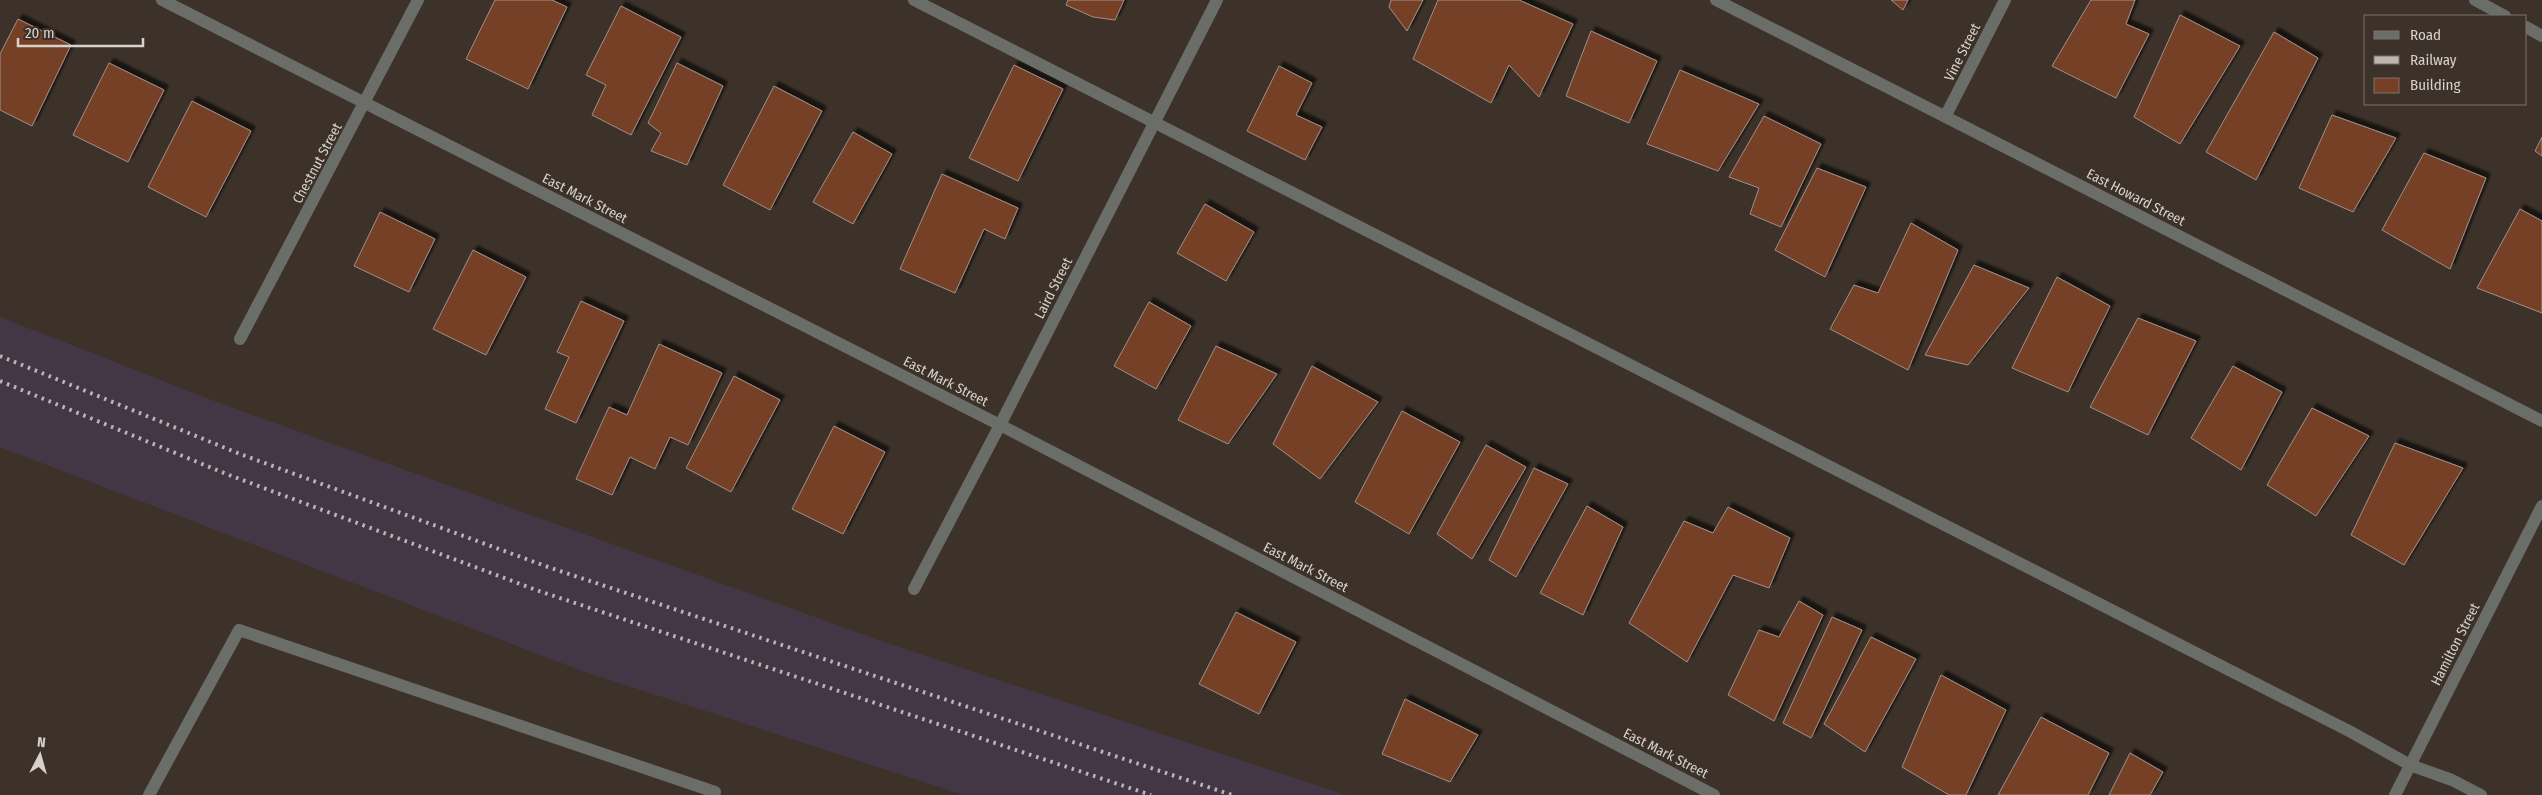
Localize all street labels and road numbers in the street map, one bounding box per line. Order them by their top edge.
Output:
street label: Vine Street [1941,20,1984,84]
street label: Chestnut Street [289,120,346,206]
street label: East Howard Street [2084,165,2188,230]
street label: East Mark Street [540,170,630,227]
street label: Laird Street [1031,255,1076,322]
street label: East Mark Street [901,353,991,410]
street label: East Mark Street [1261,539,1351,596]
street label: Hamilton Street [2427,600,2484,688]
street label: East Mark Street [1621,725,1711,782]

